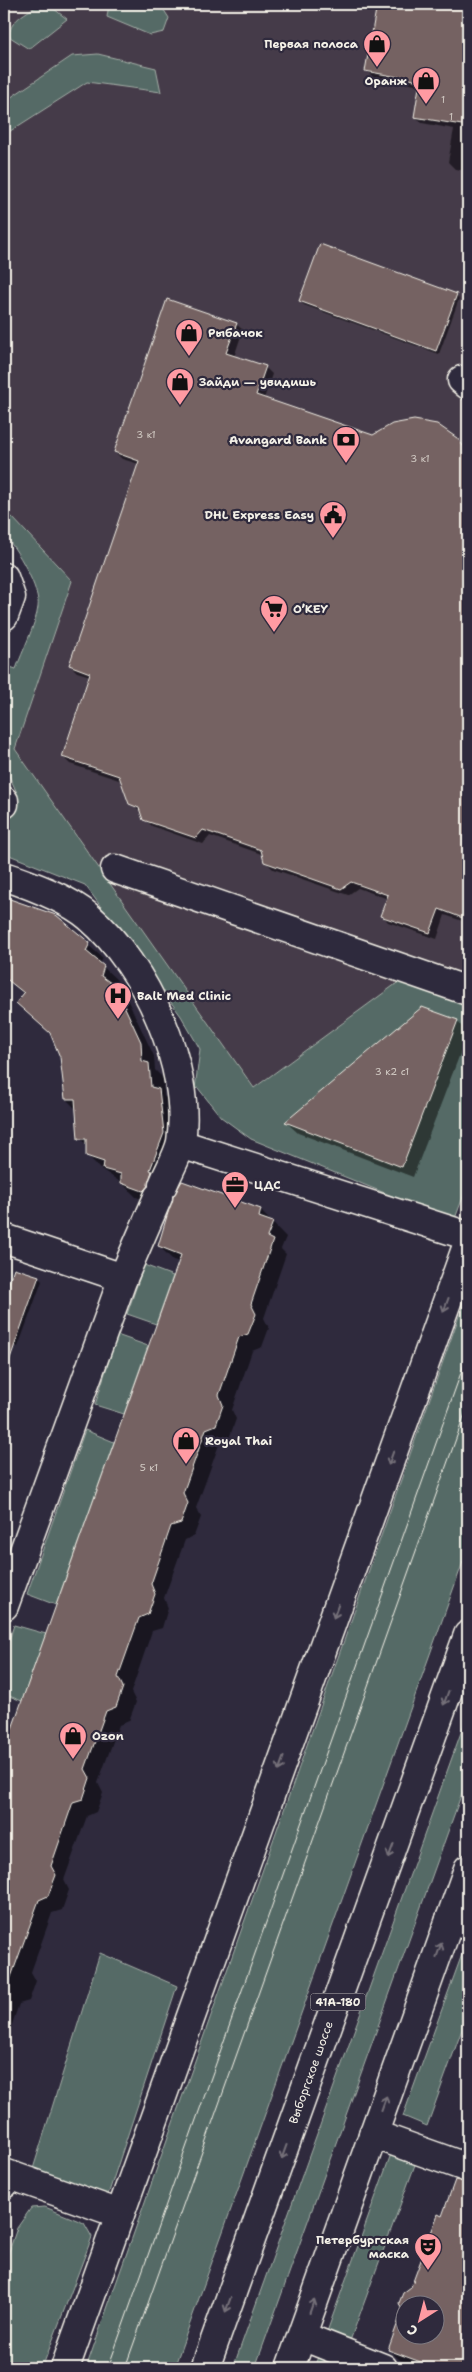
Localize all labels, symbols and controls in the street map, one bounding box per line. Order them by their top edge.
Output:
shop icon: Первая полоса [362,29,392,68]
place label: Первая полоса [264,36,359,52]
shop icon: Оранж [411,66,441,105]
place label: Оранж [365,73,408,89]
house number: 1 [441,93,445,106]
house number: 1 [449,110,453,123]
shop icon: Рыбачок [174,318,204,357]
place label: Рыбачок [208,325,263,341]
shop icon: Зайди — увидишь [165,367,195,406]
place label: Зайди — увидишь [199,374,317,390]
bank icon: Avangard Bank [331,425,361,464]
house number: 3 к1 [136,428,156,441]
place label: Avangard Bank [229,432,327,448]
house number: 3 к1 [410,452,430,465]
public building icon: DHL Express Easy [318,500,348,539]
place label: DHL Express Easy [205,507,314,523]
supermarket icon: O’KEY [259,594,289,633]
place label: O’KEY [293,601,329,617]
hospital icon: Balt Med Clinic [103,981,133,1020]
place label: Balt Med Clinic [137,988,231,1004]
house number: 3 к2 с1 [375,1065,409,1078]
office icon: ЦДС [220,1170,250,1209]
place label: ЦДС [254,1177,281,1193]
one-way arrow [441,1297,450,1313]
shop icon: Royal Thai [171,1426,201,1465]
place label: Royal Thai [205,1433,273,1449]
one-way arrow [386,1450,395,1466]
house number: 5 к1 [140,1461,158,1474]
one-way arrow [331,1603,340,1618]
one-way arrow [441,1689,450,1705]
shop icon: Ozon [58,1721,88,1760]
place label: Ozon [92,1728,124,1744]
one-way arrow [276,1756,285,1771]
one-way arrow [386,1842,396,1858]
one-way arrow [435,1943,444,1958]
road number: 41А-180 [310,1994,366,2010]
street label: Выборгское шоссе [285,2019,337,2126]
one-way arrow [380,2096,389,2111]
one-way arrow [278,2144,288,2160]
place label: Петербургская маска [316,2232,410,2262]
theatre icon: Петербургская маска [413,2232,443,2271]
north arrow [394,2294,444,2344]
one-way arrow [223,2297,232,2312]
one-way arrow [308,2299,317,2314]
text: С [404,2321,421,2340]

